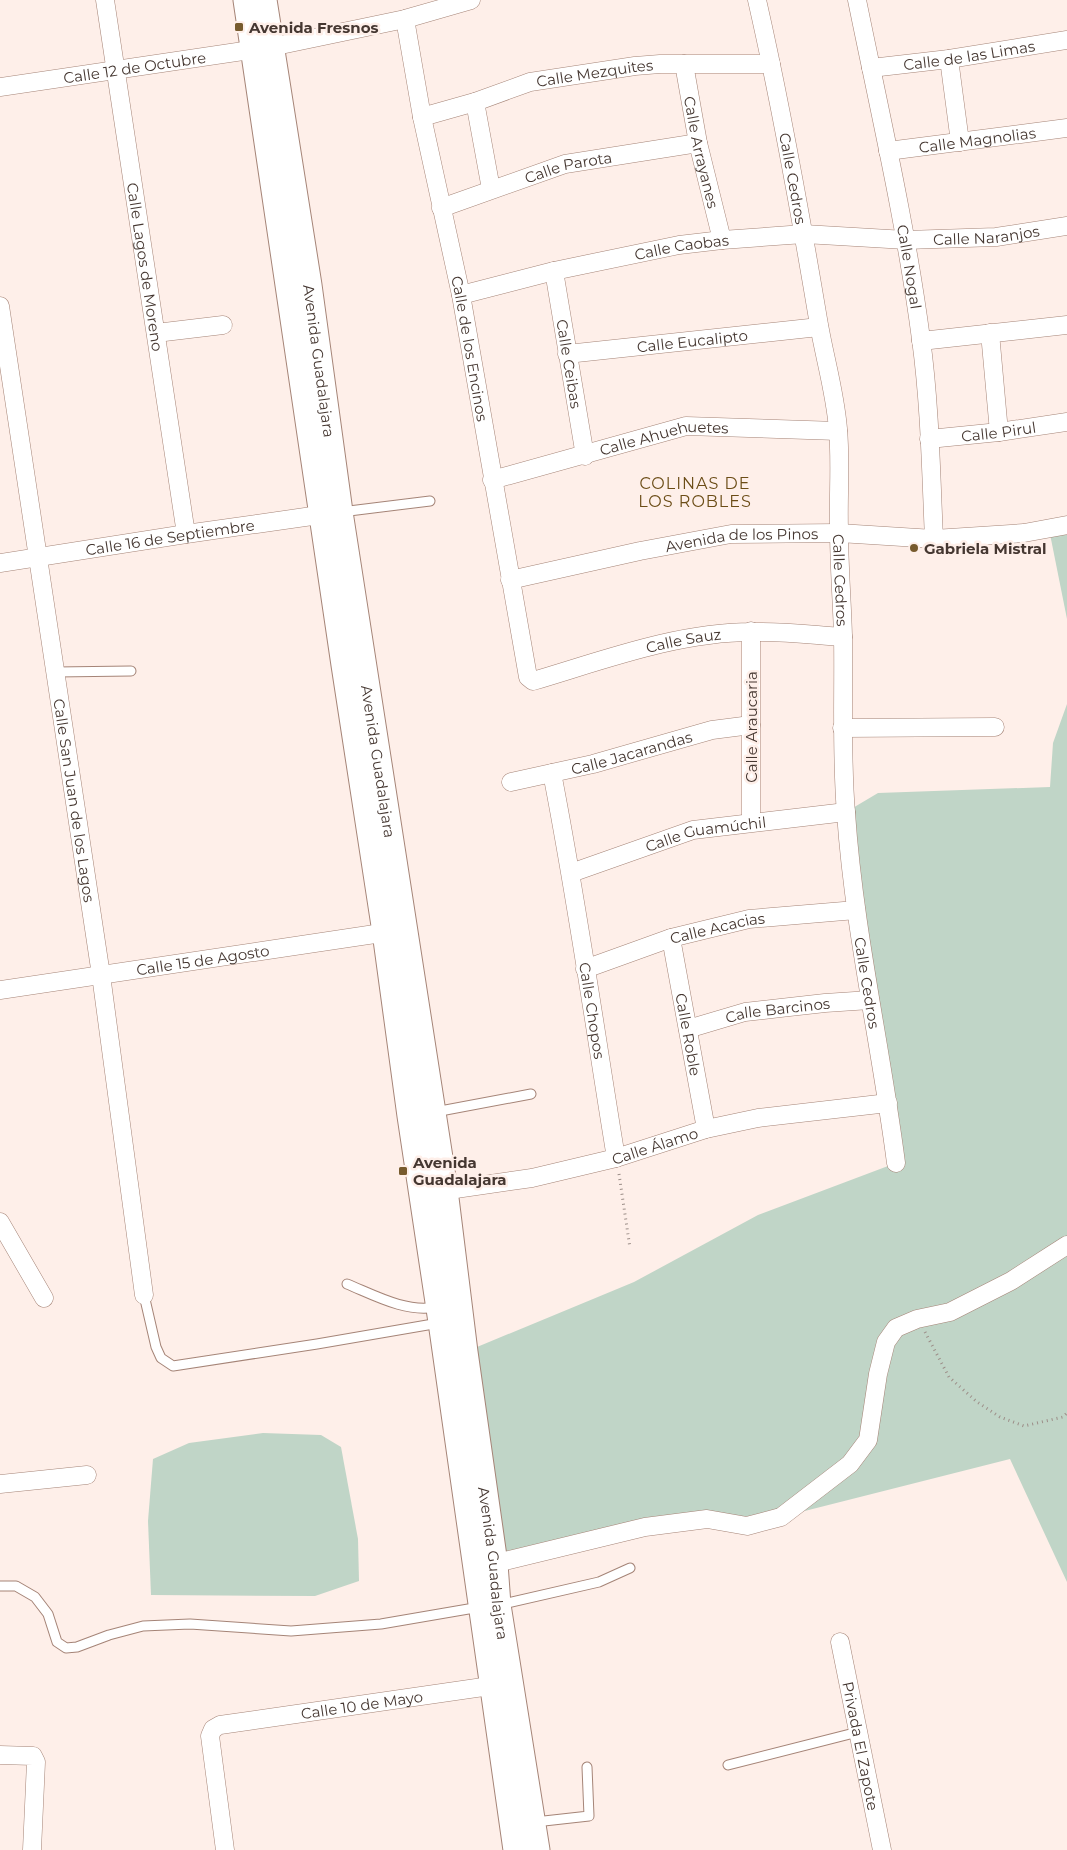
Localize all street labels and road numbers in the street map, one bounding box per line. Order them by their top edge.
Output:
street label: Calle de las Limas [902,36,1036,74]
street label: Calle 12 de Octubre [62,47,207,87]
street label: Calle Mezquites [535,55,654,90]
street label: Calle Arrayanes [680,95,723,210]
street label: Calle Magnolias [918,123,1037,156]
street label: Calle Cedros [775,131,811,226]
street label: Calle Parota [522,147,613,187]
street label: Calle Lagos de Moreno [123,181,168,353]
street label: Calle Naranjos [933,221,1041,249]
street label: Calle Nogal [893,223,926,310]
street label: Calle Caobas [633,230,729,264]
street label: Calle de los Encinos [448,274,493,423]
street label: Avenida Guadalajara [299,283,339,438]
street label: Calle Ceibas [553,318,586,410]
street label: Calle Eucalipto [636,325,749,356]
street label: Calle Ahuehuetes [597,417,729,459]
street label: Calle Pirul [960,417,1037,445]
street label: Calle 16 de Septiembre [84,515,256,559]
street label: Avenida de los Pinos [664,524,818,556]
street label: Calle Cedros [830,534,852,627]
street label: Calle Sauz [644,624,722,657]
street label: Calle Araucaria [742,671,761,783]
street label: Avenida Guadalajara [357,684,400,839]
street label: Calle San Juan de los Lagos [50,697,99,904]
street label: Calle Jacarandas [569,727,694,778]
street label: Calle Guamúchil [643,812,767,856]
street label: Calle Acacias [668,908,766,947]
street label: Calle Cedros [851,936,884,1030]
street label: Calle 15 de Agosto [135,940,271,979]
street label: Calle Chopos [576,961,610,1060]
street label: Calle Roble [672,991,706,1077]
street label: Calle Barcinos [723,993,831,1027]
street label: Calle Álamo [609,1123,700,1168]
street label: Avenida Guadalajara [475,1485,513,1641]
street label: Privada El Zapote [839,1680,883,1812]
street label: Calle 10 de Mayo [300,1686,424,1723]

